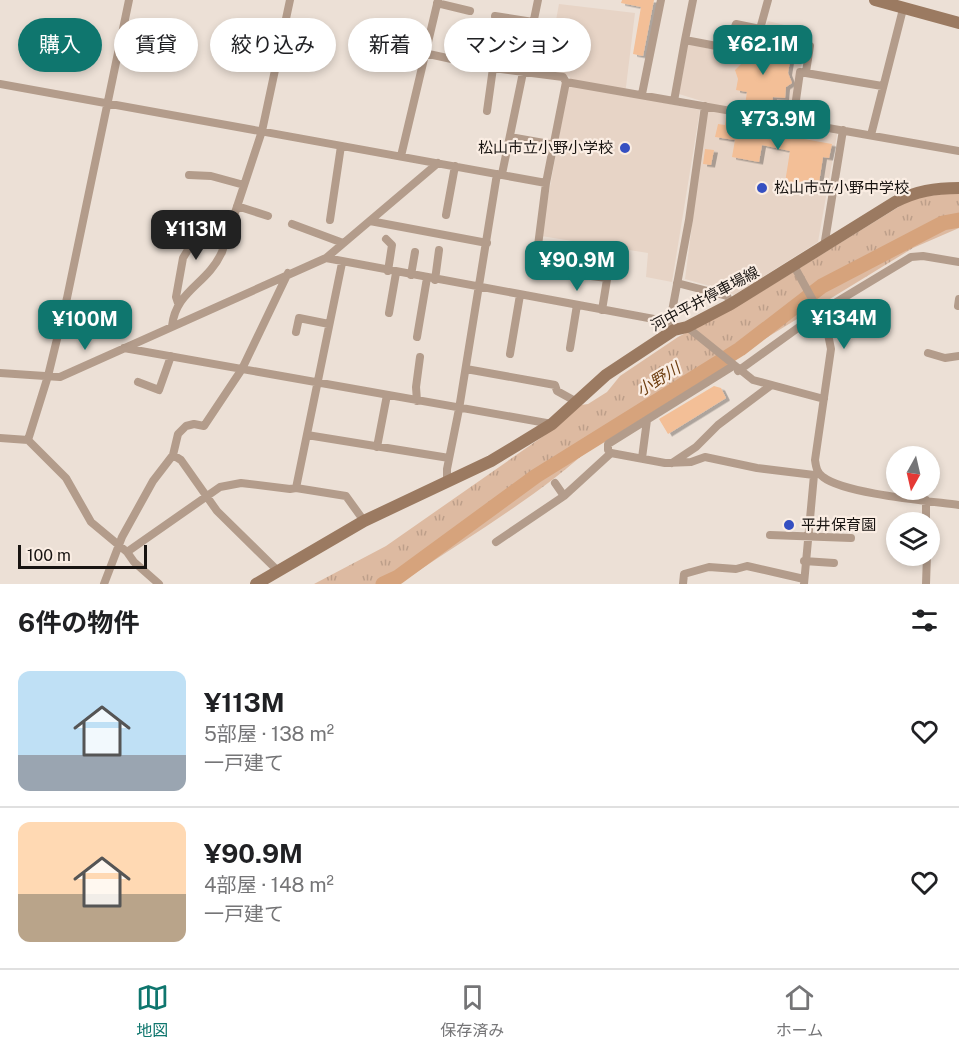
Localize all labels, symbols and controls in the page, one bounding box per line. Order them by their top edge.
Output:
chip: 購入 [18,18,102,72]
chip: 賃貸 [114,18,198,72]
chip: 絞り込み [210,18,336,72]
chip: 新着 [348,18,432,72]
chip: マンション [444,18,591,72]
pin: ¥62.1M [714,25,812,76]
text: ¥62.1M [727,32,799,56]
pin: ¥73.9M [729,100,827,151]
text: ¥73.9M [740,107,816,131]
place label: 松山市立小野小学校 [478,139,613,156]
marker: 松山市立小野小学校 [618,141,632,155]
place label: 松山市立小野中学校 [774,179,909,196]
marker: 松山市立小野中学校 [755,181,769,195]
pin: ¥113M [154,210,238,261]
text: ¥113M [165,217,227,241]
pin: ¥90.9M [528,241,626,292]
text: ¥90.9M [539,248,615,272]
street label: 河中平井停車場線 [648,263,762,334]
pin: ¥134M [802,299,886,350]
pin: ¥100M [43,300,127,351]
text: ¥134M [811,306,877,330]
text: ¥100M [52,307,118,331]
water label: 小野川 [633,358,685,400]
north arrow [886,446,940,500]
map controls [886,446,940,566]
button: layers [886,512,940,566]
place label: 平井保育園 [801,516,876,533]
marker: 平井保育園 [782,518,796,532]
scale bar [18,542,147,570]
text: 100 m [27,546,71,565]
icon: filters [908,604,941,637]
text: 6件の物件 [18,607,139,638]
text: ¥113M [204,687,285,718]
icon: home [66,695,138,767]
icon: heart [908,715,941,748]
text: 5部屋 · 138 m² [204,722,334,746]
text: 一戸建て [204,751,284,775]
text: ¥90.9M [204,838,303,869]
icon: home [66,846,138,918]
icon: heart [908,866,941,899]
text: 4部屋 · 148 m² [204,873,334,897]
text: 一戸建て [204,902,284,926]
tab: 地図 [136,981,169,1041]
tab: 保存済み [440,981,504,1041]
tab: ホーム [776,981,823,1041]

